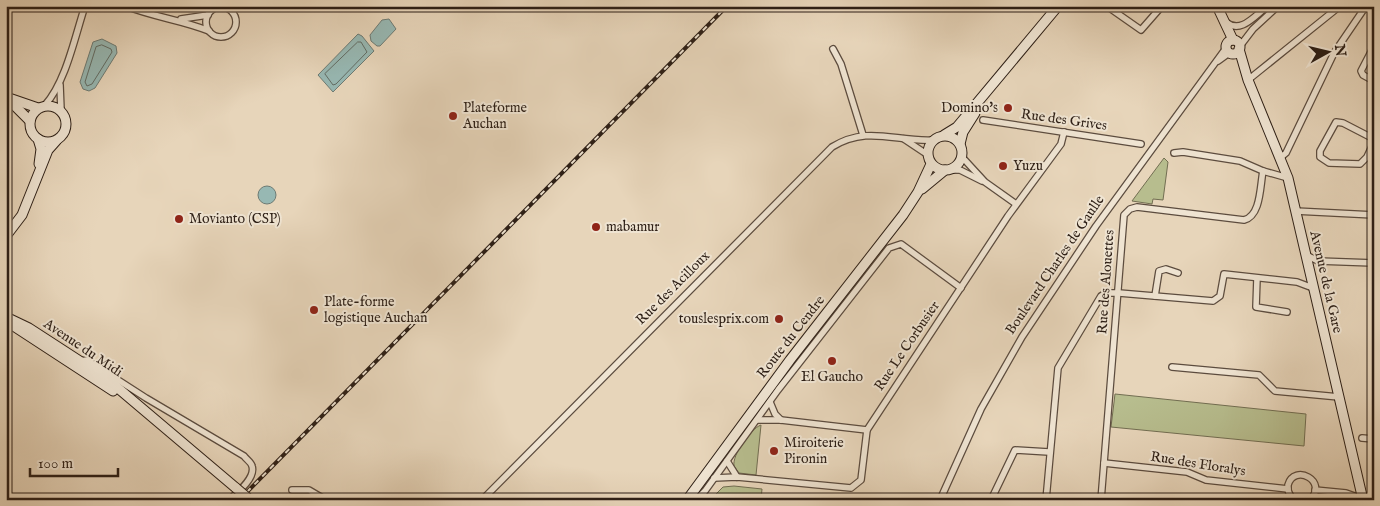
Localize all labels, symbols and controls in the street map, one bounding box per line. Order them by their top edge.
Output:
north arrow [1302,28,1352,78]
text: N [1330,42,1350,58]
place label: Plateforme Auchan [462,99,528,133]
place label: Domino's [941,99,998,117]
marker: Domino's [1002,102,1014,114]
street label: Rue des Grives [1020,105,1108,135]
marker: Plateforme Auchan [447,110,459,122]
place label: Yuzu [1013,157,1043,175]
marker: Yuzu [997,160,1009,172]
street label: Boulevard Charles de Gaulle [1002,191,1109,338]
place label: Movianto (CSP) [189,210,281,228]
marker: Movianto (CSP) [173,213,185,225]
place label: mabamur [606,218,660,236]
marker: mabamur [590,221,602,233]
street label: Avenue de la Gare [1305,228,1347,335]
street label: Rue des Alouettes [1093,229,1119,335]
street label: Rue des Acilloux [632,247,714,329]
street label: Route du Cendre [753,291,829,382]
place label: Plate-forme logistique Auchan [324,293,428,327]
street label: Rue Le Corbusier [870,298,944,394]
marker: Plate-forme logistique Auchan [308,304,320,316]
place label: touslesprix.com [679,310,769,328]
marker: touslesprix.com [773,313,785,325]
street label: Avenue du Midi [39,314,126,381]
marker: El Gaucho [826,355,838,367]
place label: El Gaucho [801,368,863,386]
place label: Miroiterie Pironin [784,434,844,468]
marker: Miroiterie Pironin [768,445,780,457]
scale bar [30,446,118,478]
street label: Rue des Floralys [1149,448,1247,480]
text: 100 m [38,454,74,473]

